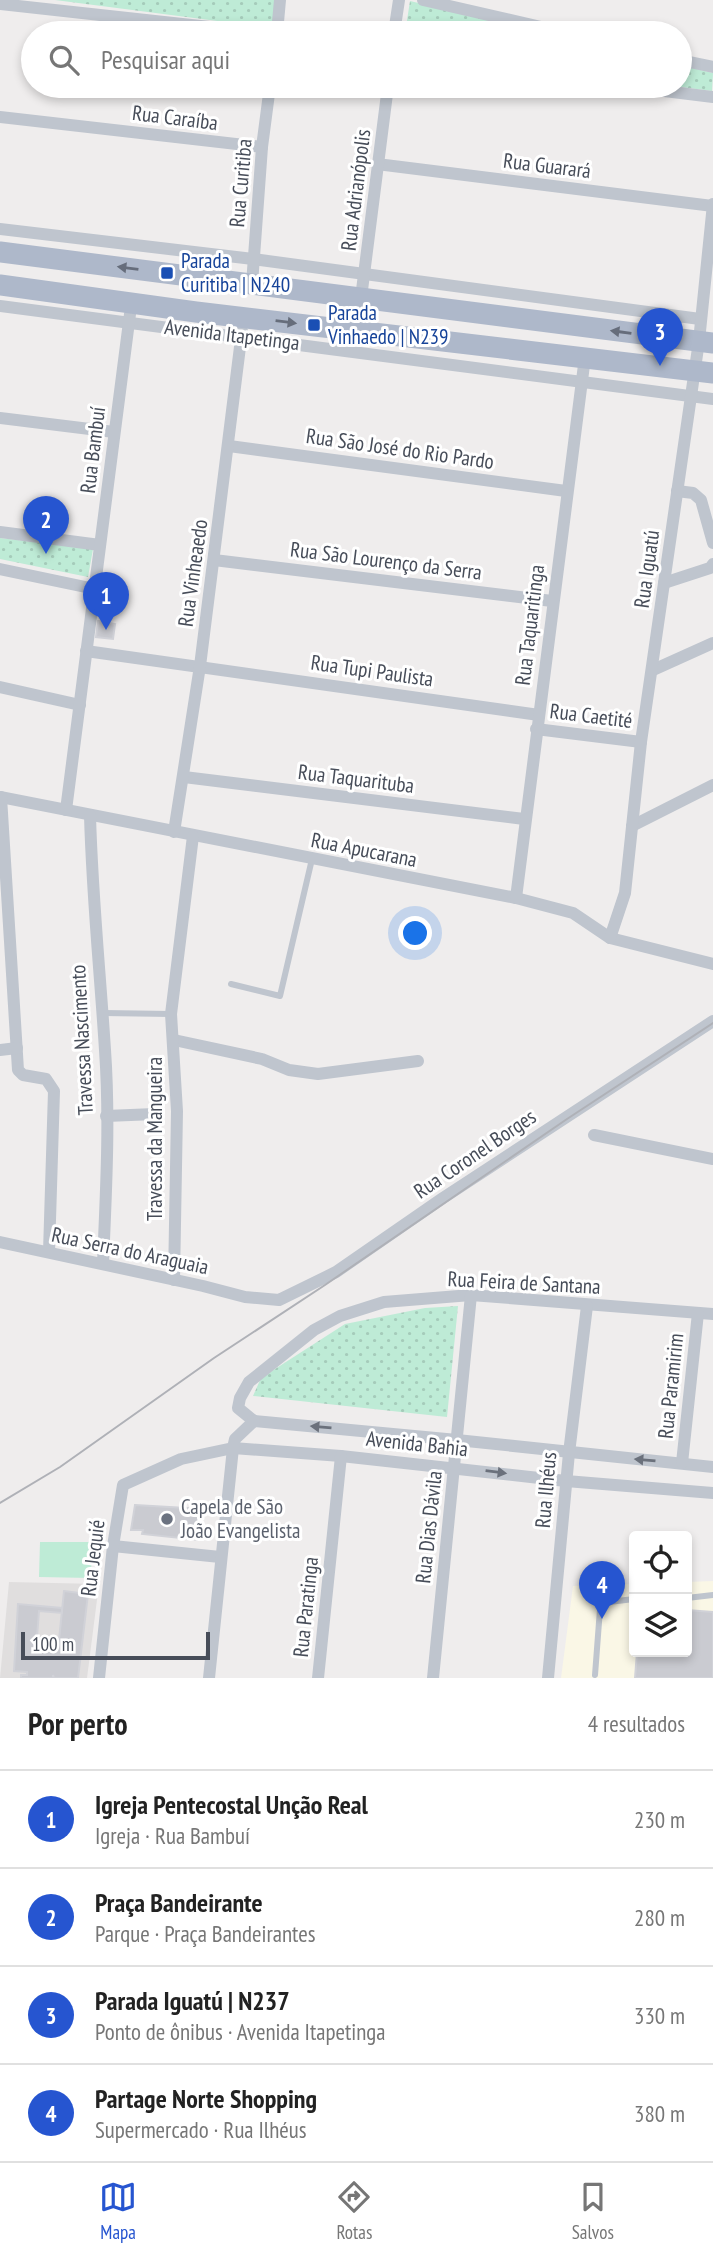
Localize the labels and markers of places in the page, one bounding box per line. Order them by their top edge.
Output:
place label: Parada Curitiba | N240 [181,247,290,298]
marker: Parada Curitiba | N240 [159,265,175,281]
place label: Parada Vinhaedo | N239 [327,299,449,350]
pin: 3 [637,308,683,366]
marker: Parada Vinhaedo | N239 [306,317,322,333]
pin: 2 [23,496,69,554]
pin: 1 [83,572,129,630]
place label: Capela de São João Evangelista [180,1493,300,1544]
marker: Capela de São João Evangelista [159,1511,175,1527]
pin: 4 [579,1561,625,1619]

